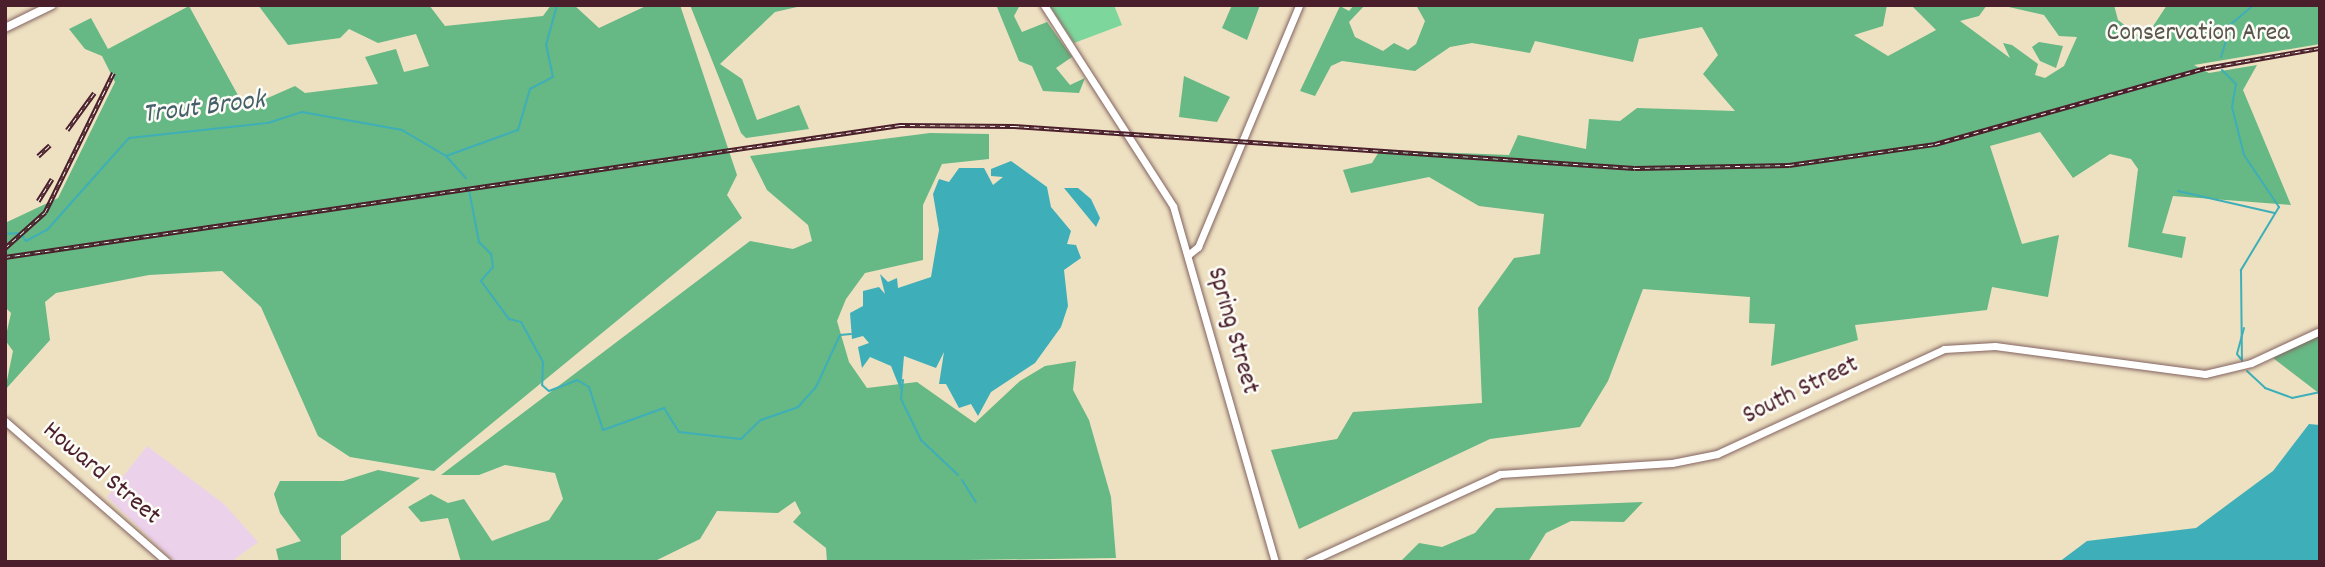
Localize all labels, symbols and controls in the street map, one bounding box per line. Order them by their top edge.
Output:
park label: Conservation Area [2107,18,2289,50]
water label: Trout Brook [141,85,267,133]
street label: Spring Street [1199,264,1265,398]
street label: South Street [1738,350,1864,432]
street label: Howard Street [36,416,166,532]

